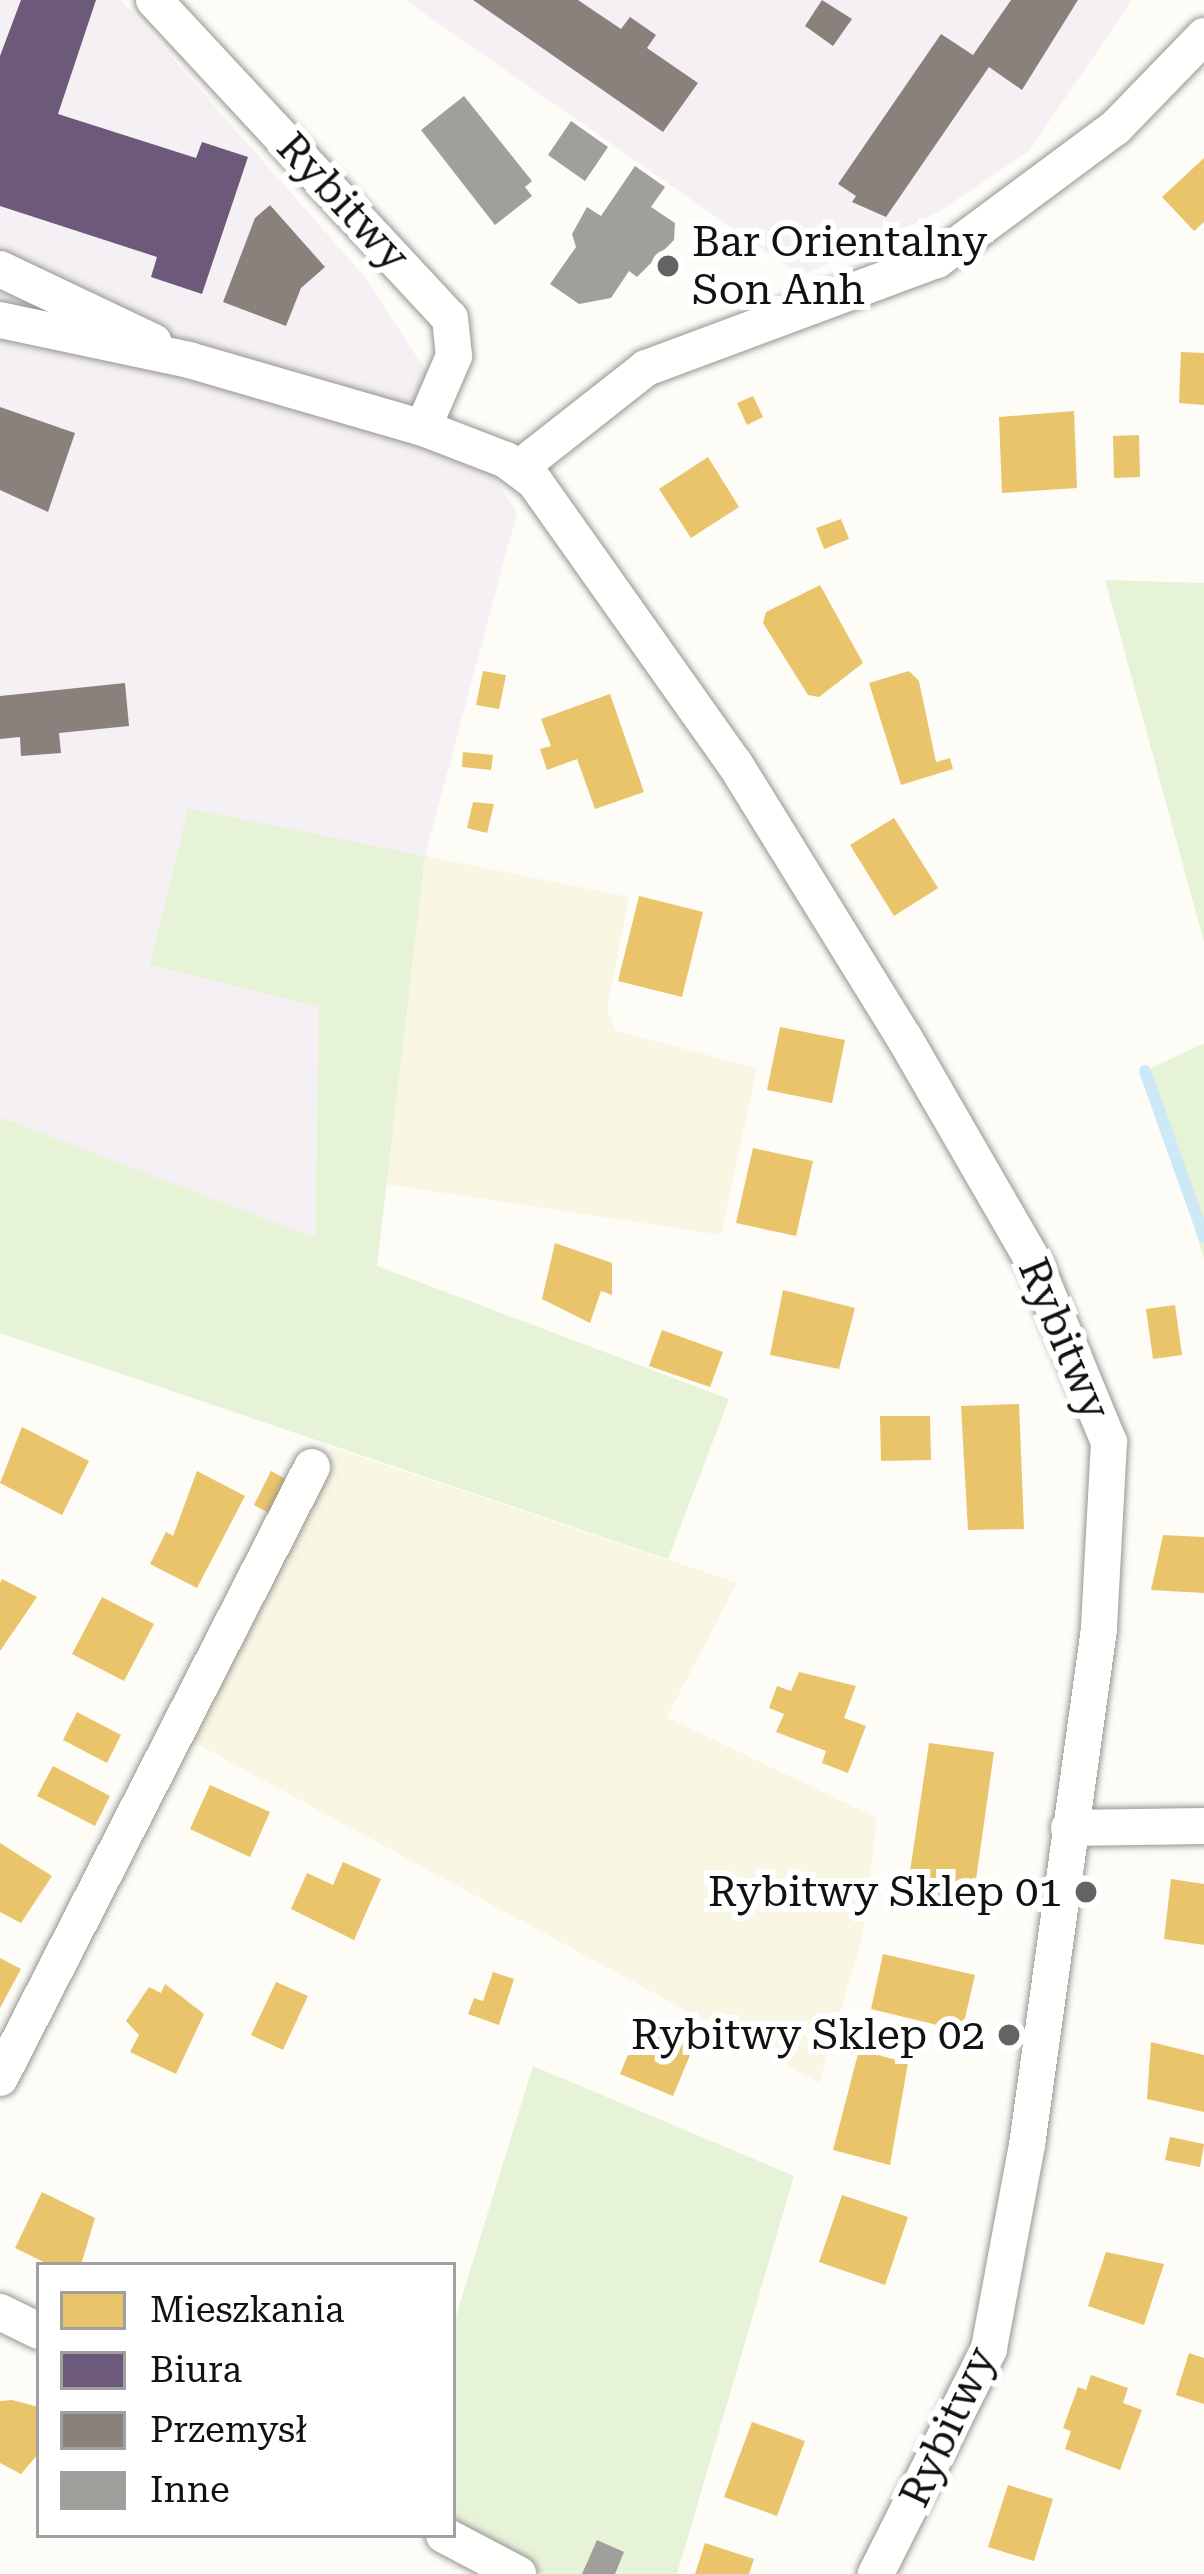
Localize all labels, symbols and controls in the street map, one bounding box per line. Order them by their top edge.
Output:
street label: Rybitwy [266,123,420,281]
place label: Bar Orientalny Son Anh [692,217,987,316]
marker: Bar Orientalny Son Anh [655,253,681,279]
street label: Rybitwy [1008,1251,1120,1427]
place label: Rybitwy Sklep 01 [708,1867,1062,1917]
marker: Rybitwy Sklep 01 [1073,1879,1099,1905]
place label: Rybitwy Sklep 02 [631,2010,985,2060]
marker: Rybitwy Sklep 02 [996,2022,1022,2048]
legend [36,2262,456,2538]
text: Mieszkania [150,2289,345,2331]
street label: Rybitwy [889,2339,1007,2515]
text: Biura [150,2349,242,2391]
text: Przemysł [150,2409,307,2451]
text: Inne [150,2469,230,2511]

